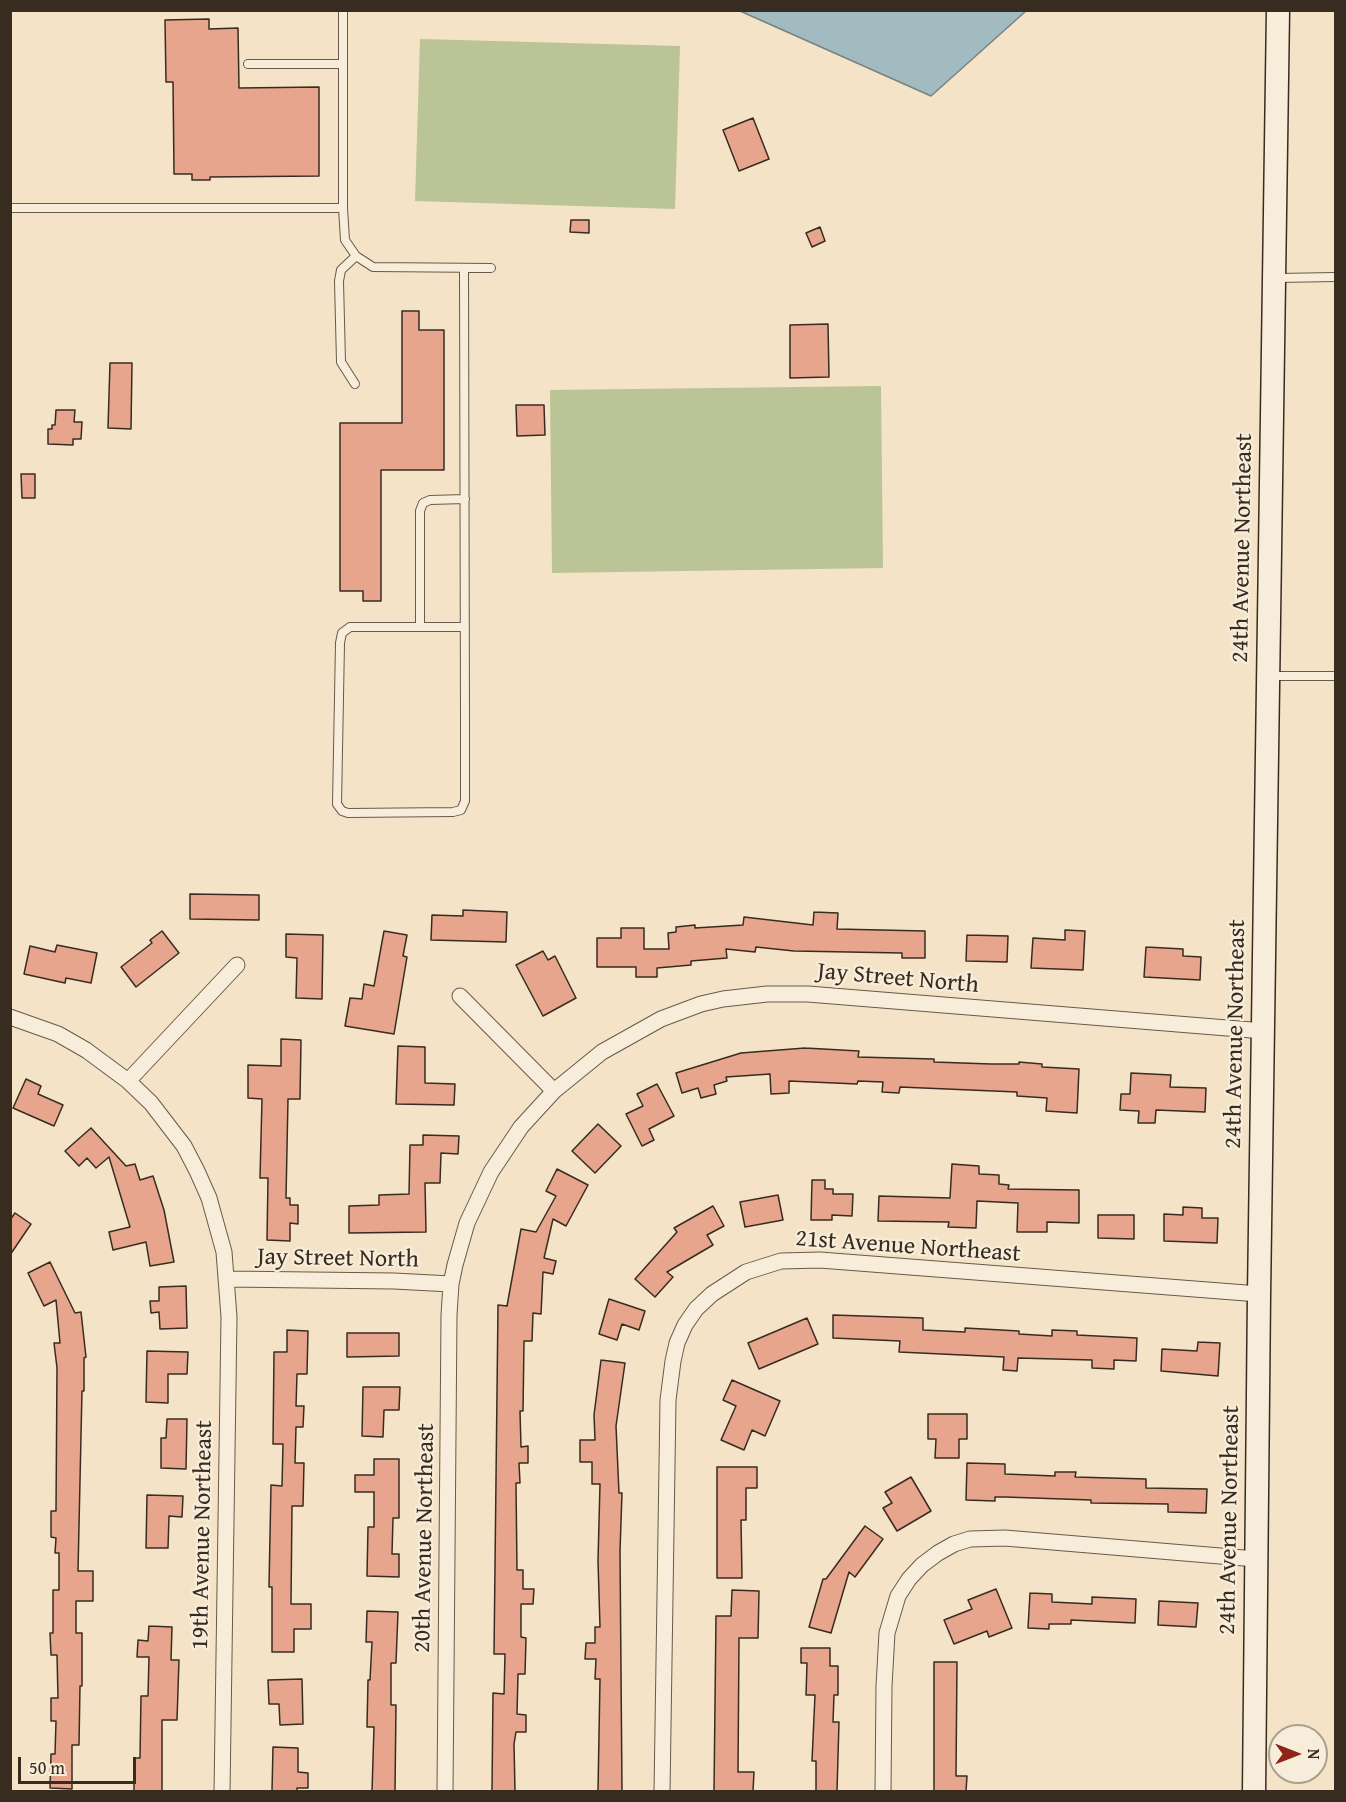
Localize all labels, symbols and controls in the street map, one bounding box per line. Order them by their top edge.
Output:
street label: 24th Avenue Northeast [1227,433,1259,663]
street label: 24th Avenue Northeast [1220,919,1252,1149]
street label: Jay Street North [816,958,980,1000]
street label: 21st Avenue Northeast [794,1225,1022,1269]
street label: Jay Street North [257,1243,419,1275]
street label: 24th Avenue Northeast [1214,1405,1246,1635]
street label: 19th Avenue Northeast [187,1420,219,1650]
street label: 20th Avenue Northeast [409,1423,441,1653]
north arrow [1268,1724,1328,1784]
scale bar [21,1745,140,1783]
text: N [1302,1749,1326,1759]
text: 50 m [29,1754,65,1781]

